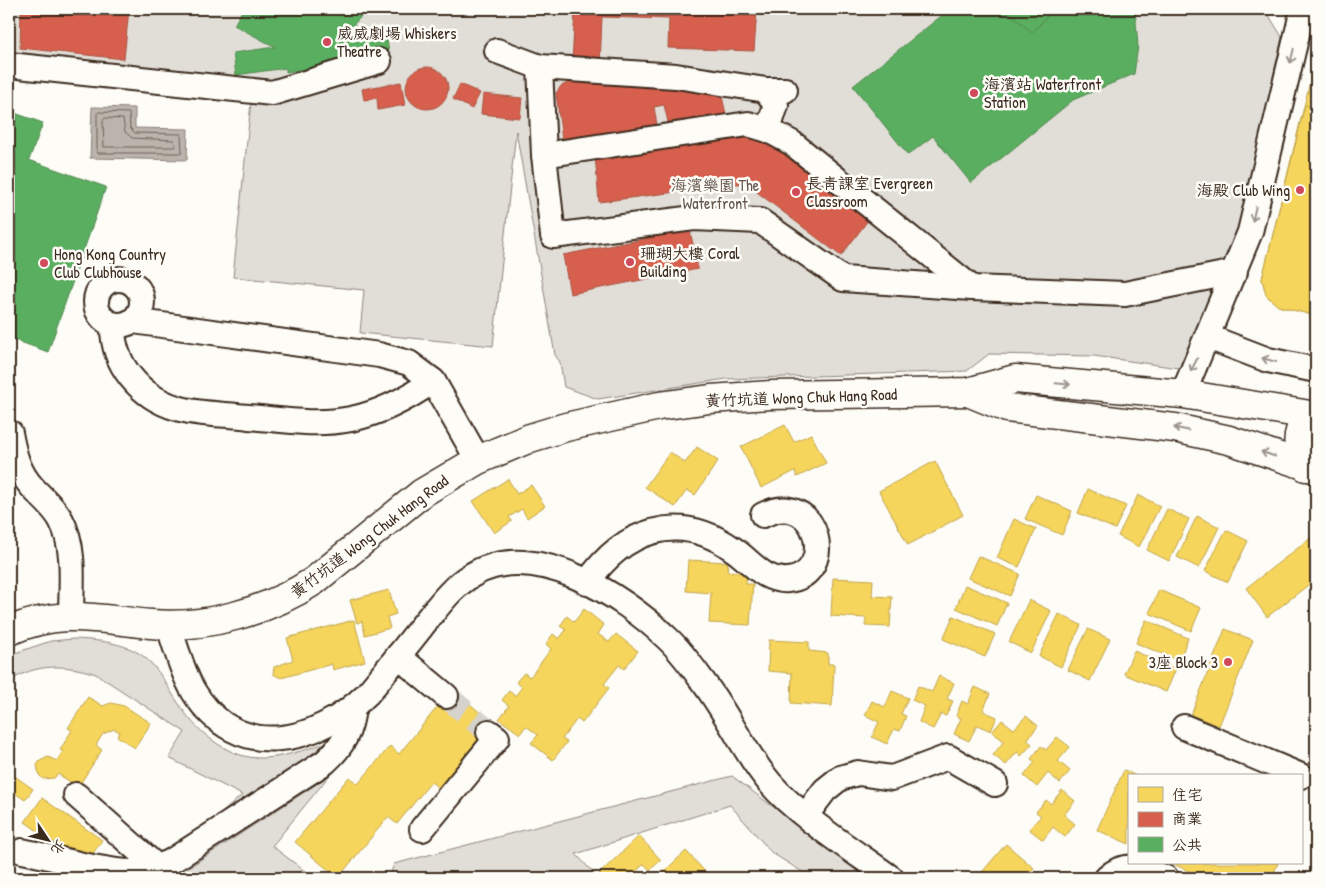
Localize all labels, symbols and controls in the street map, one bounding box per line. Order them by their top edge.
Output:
place label: 威威劇場 Whiskers Theatre [337,22,456,62]
marker: 威威劇場 Whiskers Theatre [321,36,333,48]
one-way arrow [1287,48,1296,64]
place label: 海濱站 Waterfront Station [984,73,1101,113]
marker: 海濱站 Waterfront Station [968,87,980,99]
place label: 長青課室 Evergreen Classroom [806,172,933,212]
park label: 海濱樂園 The Waterfront [671,174,760,214]
place label: 海殿 Club Wing [1197,179,1290,201]
marker: 海殿 Club Wing [1294,184,1306,196]
marker: 長青課室 Evergreen Classroom [790,186,802,198]
one-way arrow [1249,206,1258,222]
place label: 珊瑚大樓 Coral Building [640,242,740,282]
place label: Hong Kong Country Club Clubhouse [54,243,166,283]
marker: 珊瑚大樓 Coral Building [624,256,636,268]
marker: Hong Kong Country Club Clubhouse [38,257,50,269]
one-way arrow [1261,354,1277,364]
one-way arrow [1189,357,1198,372]
one-way arrow [1055,379,1071,388]
street label: 黃竹坑道 Wong Chuk Hang Road [705,383,897,411]
one-way arrow [1174,424,1190,434]
one-way arrow [1260,449,1276,458]
street label: 黃竹坑道 Wong Chuk Hang Road [286,469,452,603]
place label: 3座 Block 3 [1149,651,1218,673]
marker: 3座 Block 3 [1222,656,1234,668]
legend [1128,774,1302,864]
text: 住宅 [1172,784,1202,805]
text: 商業 [1172,808,1202,829]
north arrow [22,814,72,864]
text: 公共 [1172,834,1202,855]
text: 北 [47,837,71,859]

